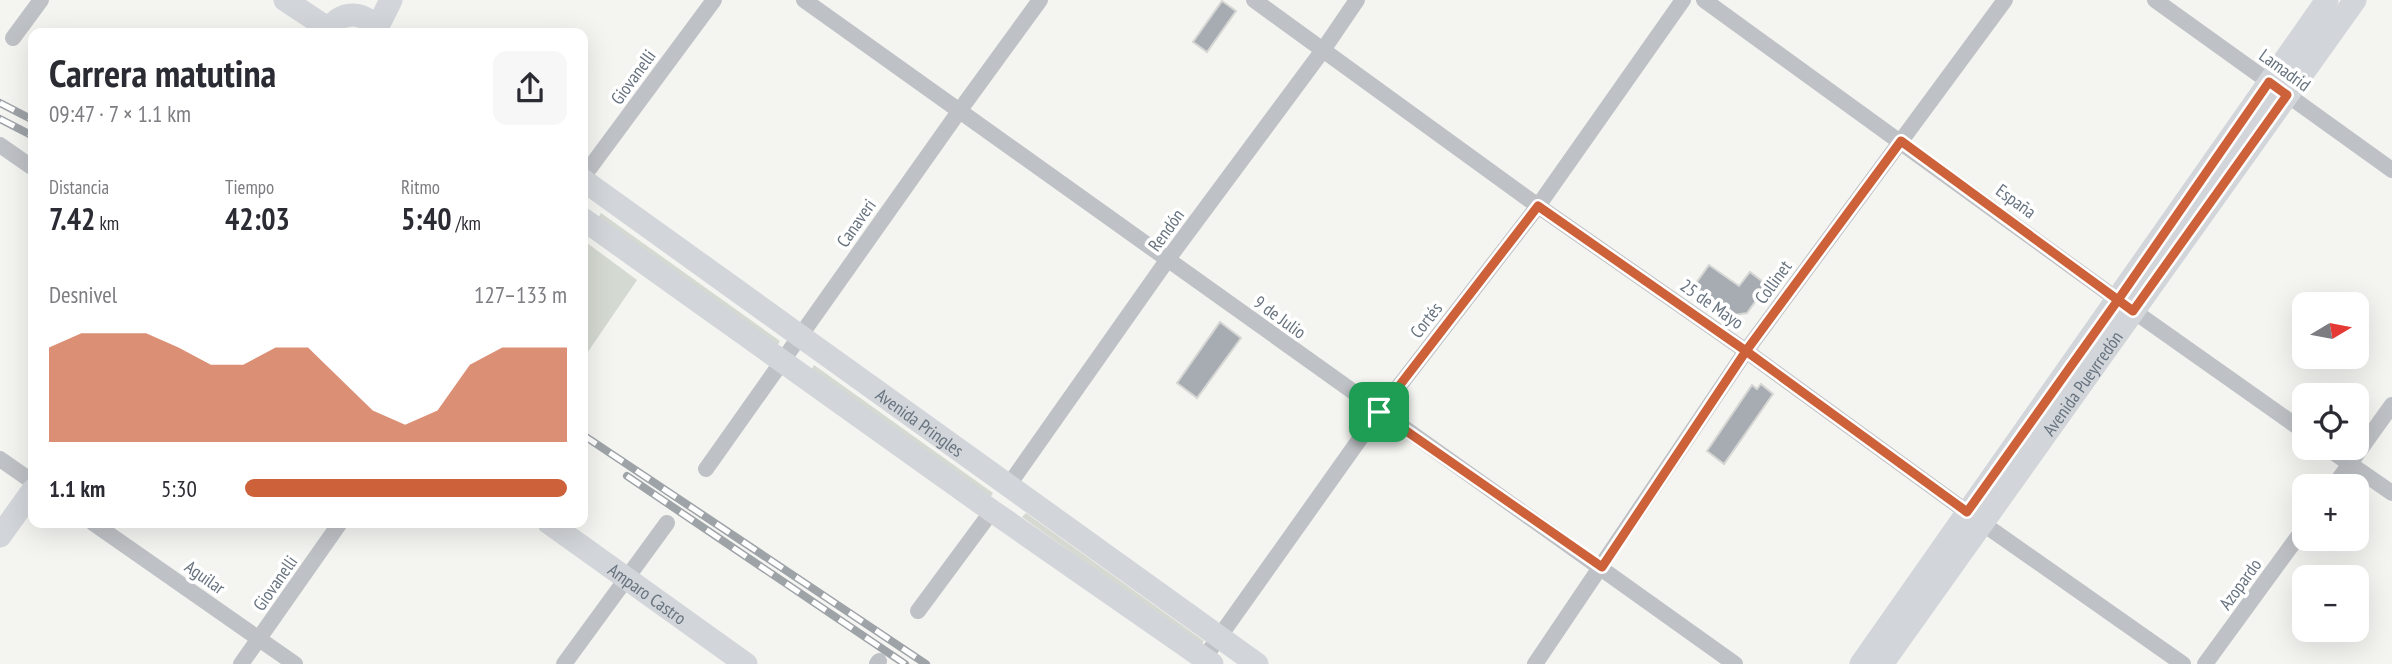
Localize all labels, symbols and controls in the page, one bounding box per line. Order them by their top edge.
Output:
street label: Lamadrid [2255,44,2315,96]
street label: Giovanelli [605,45,661,109]
text: Carrera matutina [49,48,276,97]
button: share [493,51,567,125]
text: 09:47 · 7 × 1.1 km [49,99,191,128]
text: Distancia [49,175,109,199]
text: Tiempo [225,175,274,199]
text: Ritmo [401,175,440,199]
street label: España [1991,179,2041,223]
street label: Canaveri [831,194,881,252]
text: 7.42 [49,199,95,238]
text: 42:03 [225,199,290,238]
text: 5:40 [401,199,452,238]
street label: Rendón [1143,204,1189,256]
text: km [95,211,119,235]
text: /km [452,211,481,235]
street label: Collinet [1750,256,1796,308]
street label: 25 de Mayo [1676,274,1748,334]
text: Desnivel [49,280,117,309]
text: 127–133 m [474,280,567,309]
street label: 9 de Julio [1249,290,1311,344]
north arrow [2292,292,2370,369]
map controls [2292,292,2369,642]
street label: Cortés [1405,297,1447,343]
street label: Avenida Pueyrredón [2037,326,2127,440]
pin [1349,382,1409,442]
street label: Avenida Pringles [872,383,969,461]
button: locate [2292,383,2369,460]
icon: arrive [1360,393,1398,431]
text: 1.1 km [49,474,105,503]
text: 5:30 [161,474,197,503]
button: + [2292,474,2369,551]
street label: Giovanelli [248,551,302,615]
street label: Azopardo [2214,554,2266,614]
street label: Aguilar [180,555,230,599]
street label: Amparo Castro [604,558,691,629]
button: − [2292,565,2369,642]

